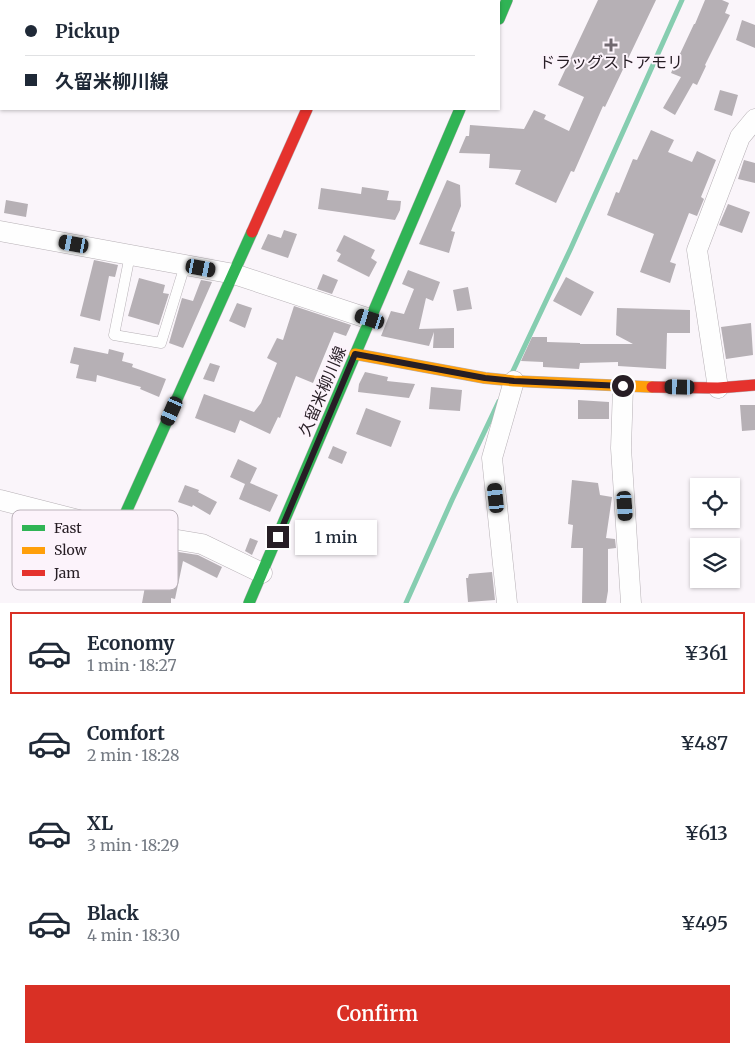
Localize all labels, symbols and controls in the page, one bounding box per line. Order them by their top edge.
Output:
text: Pickup [55,19,120,43]
marker: ドラッグストアモリ [605,39,617,51]
place label: ドラッグストアモリ [539,52,683,72]
text: 久留米柳川線 [55,69,169,93]
car [57,234,90,254]
car [184,258,217,278]
car [353,307,386,331]
street label: 久留米柳川線 [294,343,350,439]
route start [612,375,634,397]
car [664,379,695,395]
car [159,394,184,428]
map controls [690,478,740,588]
button: locate [690,478,740,528]
car [486,482,505,514]
car [616,491,633,521]
legend [12,510,178,590]
text: Fast [54,519,82,537]
callout: 1 min [296,520,378,554]
route end [267,526,289,548]
text: 1 min [314,527,358,547]
button: layers [690,538,740,588]
text: Slow [54,541,87,559]
text: Jam [53,564,80,582]
icon: car [27,631,72,676]
text: Economy [87,631,175,655]
text: ¥361 [684,641,728,665]
text: 1 min · 18:27 [87,655,177,675]
icon: car [27,721,72,766]
text: Comfort [87,721,165,745]
text: ¥487 [680,731,728,755]
text: 2 min · 18:28 [87,745,180,765]
icon: car [27,811,72,856]
text: XL [87,811,113,835]
text: ¥613 [685,821,728,845]
text: 3 min · 18:29 [87,835,179,855]
icon: car [27,901,72,946]
text: Black [87,901,139,925]
text: ¥495 [681,911,728,935]
text: 4 min · 18:30 [87,925,180,945]
button: Confirm [25,985,730,1043]

